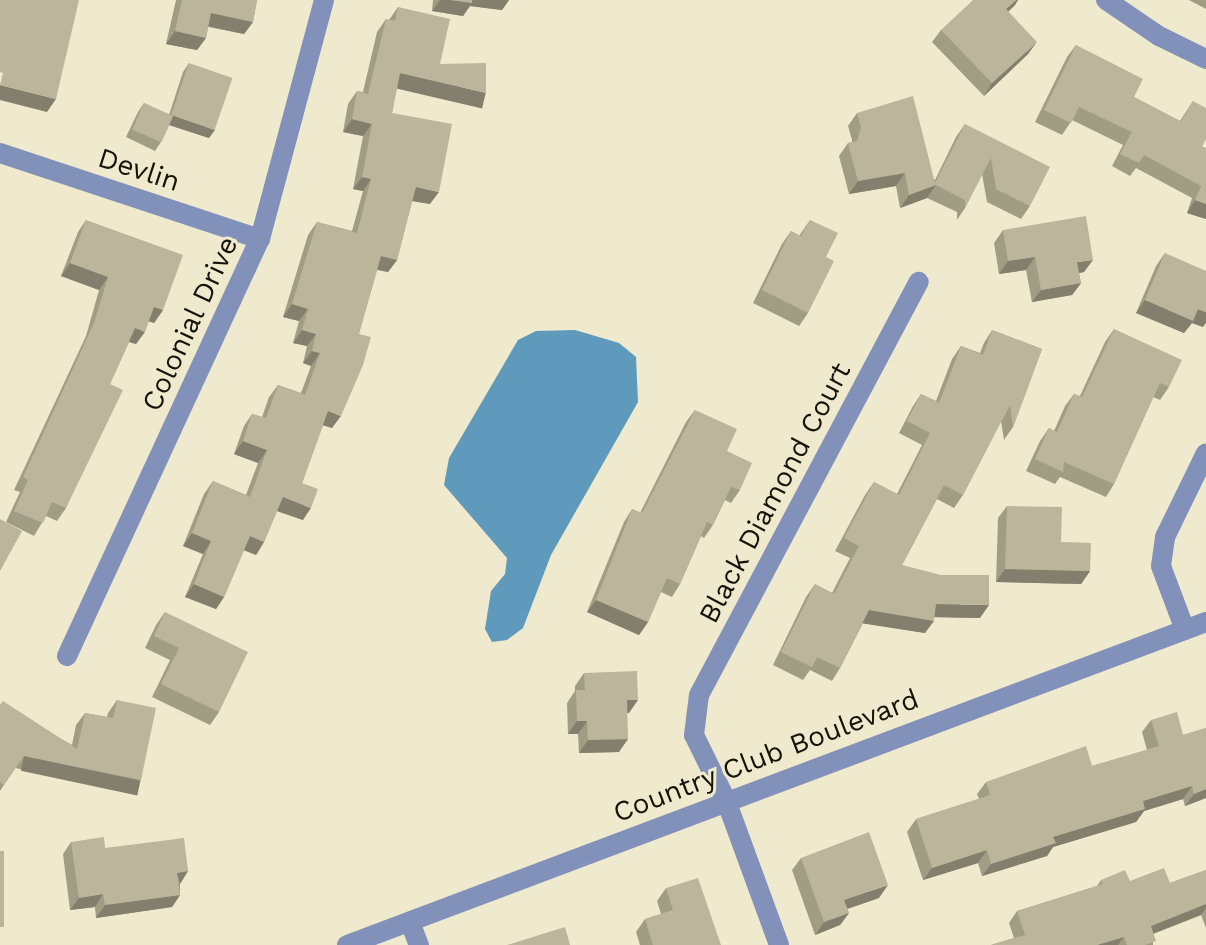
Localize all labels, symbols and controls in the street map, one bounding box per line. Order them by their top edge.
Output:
street label: Devlin [94,141,184,199]
street label: Colonial Drive [135,231,245,417]
street label: Black Diamond Court [692,357,858,629]
street label: Country Club Boulevard [608,682,924,830]

